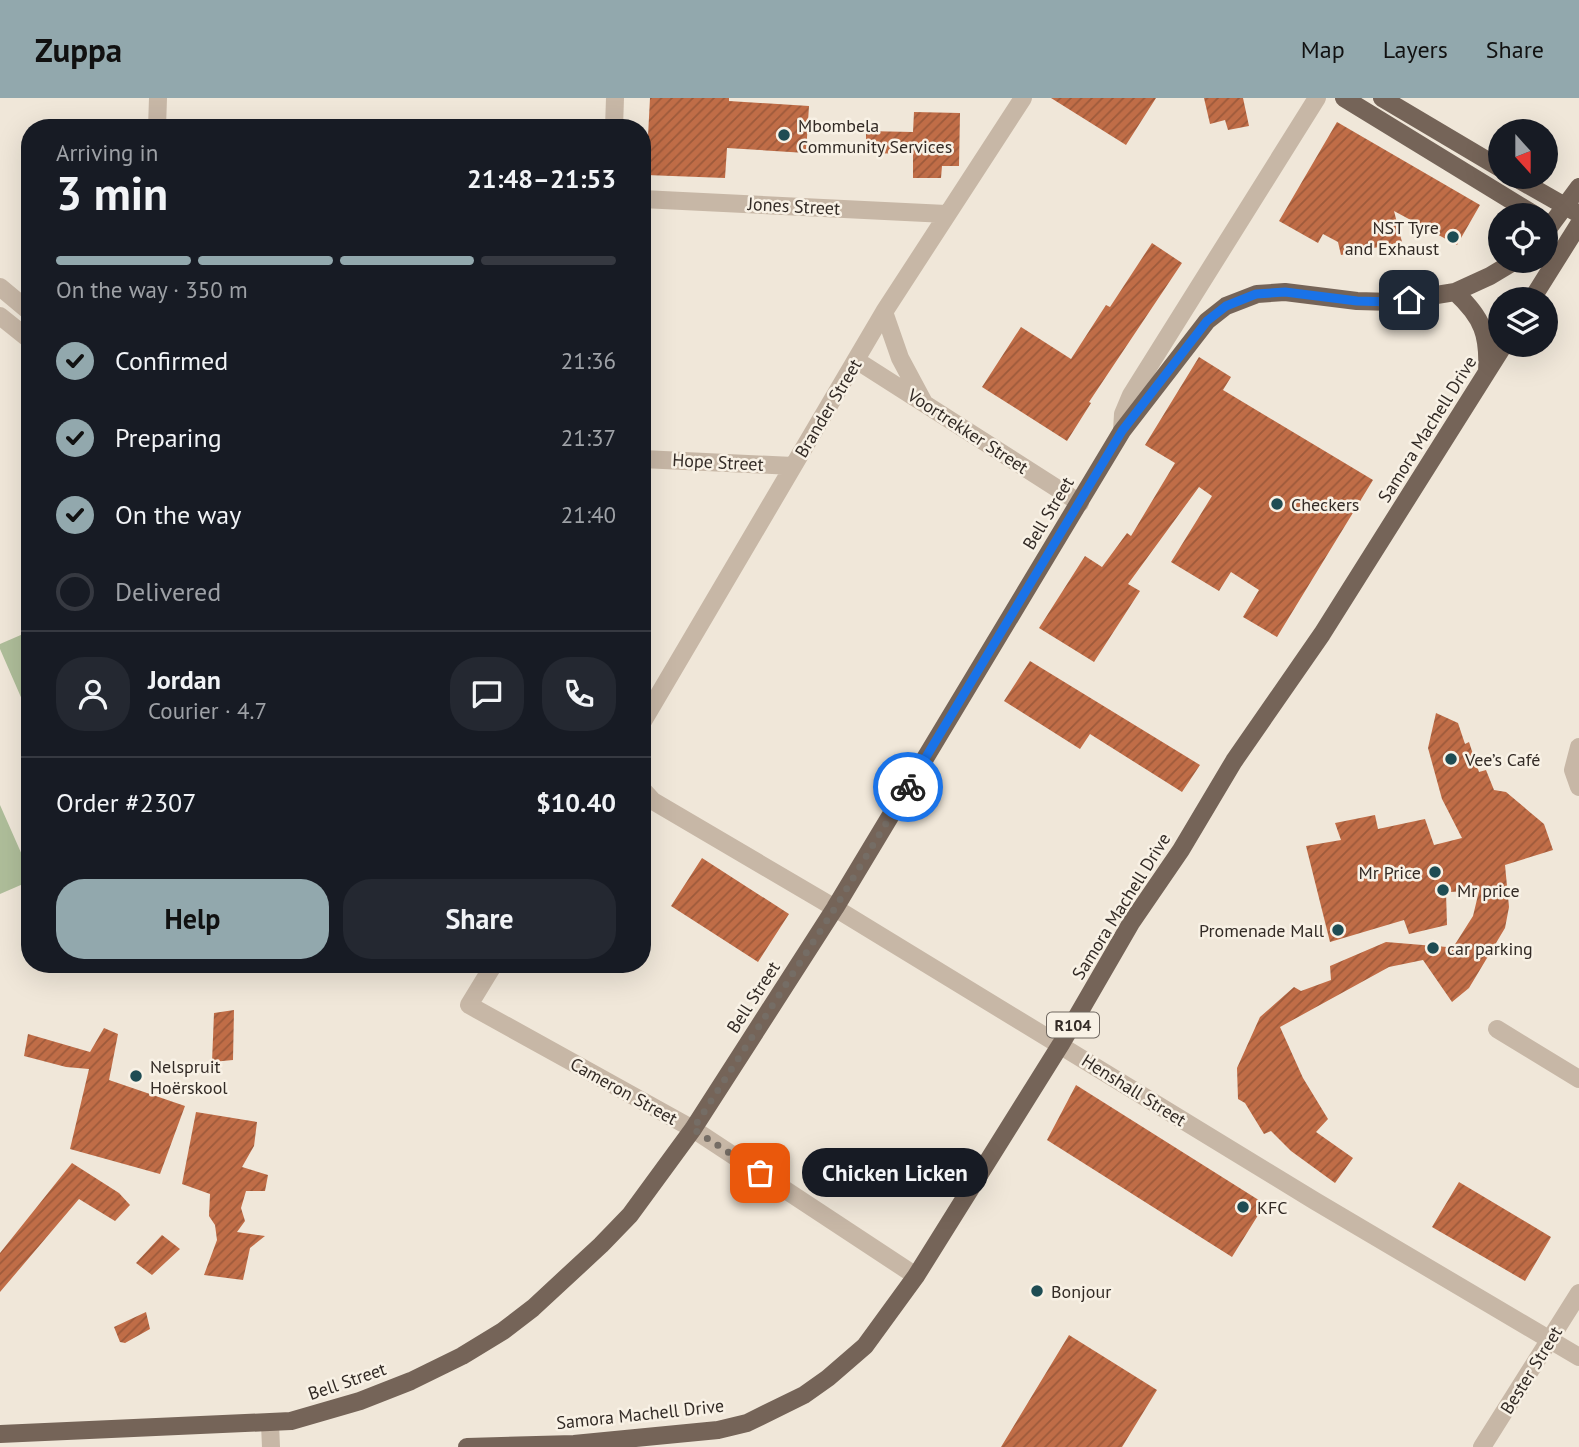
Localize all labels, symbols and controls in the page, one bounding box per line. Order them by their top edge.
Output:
text: Zuppa [35,28,122,71]
text: Map [1301,34,1345,65]
text: Layers [1383,34,1448,65]
text: Share [1486,34,1544,65]
place label: Mbombela Community Services [798,114,952,158]
north arrow [1488,119,1558,189]
map controls [1488,119,1558,357]
marker: Mbombela Community Services [776,127,792,143]
text: Arriving in [56,138,158,167]
text: 21:48–21:53 [467,162,616,195]
text: 3 min [56,163,168,223]
street label: Jones Street [746,192,841,220]
button: locate [1488,203,1558,273]
place label: NST Tyre and Exhaust [1345,216,1439,260]
marker: NST Tyre and Exhaust [1445,229,1461,245]
pin [1379,270,1439,330]
text: On the way · 350 m [56,275,248,304]
icon: home [1390,281,1428,319]
button: layers [1488,287,1558,357]
icon: check [56,342,94,380]
text: Confirmed [115,344,228,377]
text: 21:36 [561,346,616,375]
street label: Samora Machell Drive [1373,351,1481,507]
street label: Brander Street [790,354,866,462]
street label: Voortrekker Street [902,383,1033,479]
icon: check [56,419,94,457]
text: Preparing [115,421,222,454]
text: 21:37 [561,423,616,452]
street label: Hope Street [672,448,764,476]
street label: Bell Street [1017,472,1079,554]
place label: Checkers [1291,493,1359,516]
icon: check [56,496,94,534]
marker: Checkers [1269,496,1285,512]
text: On the way [115,498,241,531]
text: 21:40 [561,500,616,529]
text: Delivered [115,575,221,608]
button: person [56,657,130,731]
button: chat [450,657,524,731]
button: phone [542,657,616,731]
text: Jordan [148,663,221,696]
text: Courier · 4.7 [148,696,267,725]
place label: Vee’s Café [1464,748,1540,771]
marker: Vee’s Café [1443,751,1459,767]
courier [873,752,943,822]
icon: bike [889,768,927,806]
text: Order #2307 [56,786,196,819]
text: $10.40 [536,786,616,819]
street label: Samora Machell Drive [1067,828,1175,984]
place label: Mr Price [1359,861,1421,884]
marker: Mr Price [1427,864,1443,880]
button: Help [56,879,329,959]
button: Share [343,879,616,959]
place label: Mr price [1457,879,1520,902]
marker: Mr price [1435,882,1451,898]
place label: Promenade Mall [1199,919,1325,942]
marker: Promenade Mall [1330,922,1346,938]
place label: car parking [1447,937,1533,960]
marker: car parking [1425,940,1441,956]
street label: Bell Street [721,957,785,1037]
road number: R104 [1047,1012,1099,1037]
street label: Henshall Street [1078,1049,1190,1131]
street label: Cameron Street [566,1052,682,1130]
place label: Nelspruit Hoërskool [150,1055,228,1099]
marker: Nelspruit Hoërskool [128,1068,144,1084]
pin [730,1143,790,1203]
callout: Chicken Licken [802,1148,987,1198]
icon: bag [741,1154,779,1192]
text: Chicken Licken [822,1158,968,1187]
place label: KFC [1257,1196,1288,1219]
marker: KFC [1235,1199,1251,1215]
place label: Bonjour [1051,1280,1111,1303]
marker: Bonjour [1029,1283,1045,1299]
street label: Bester Street [1495,1322,1567,1418]
street label: Bell Street [305,1357,389,1405]
street label: Samora Machell Drive [555,1394,725,1434]

